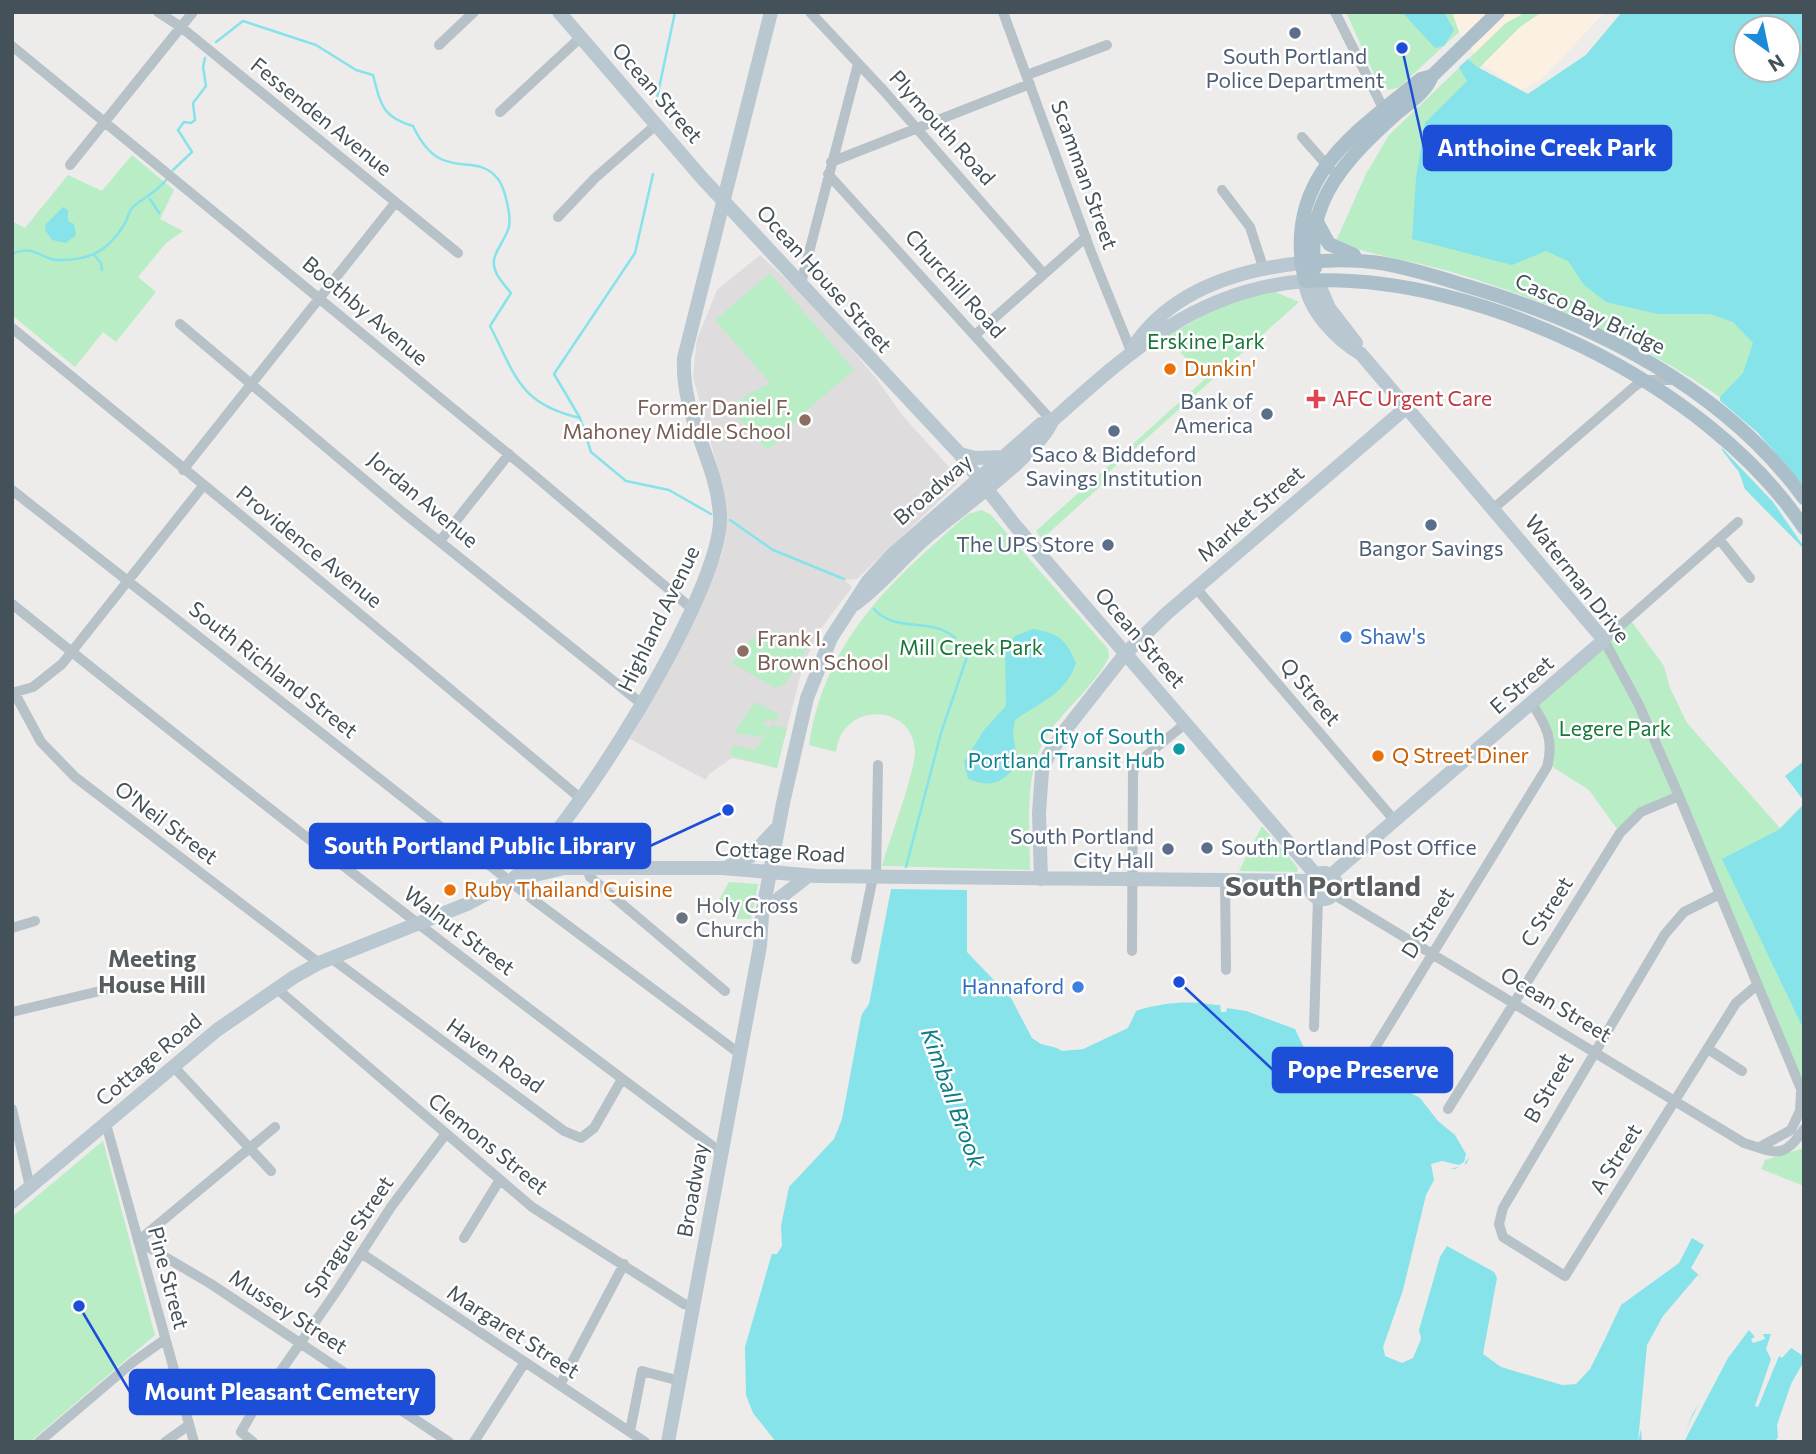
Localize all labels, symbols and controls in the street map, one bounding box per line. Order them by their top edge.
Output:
north arrow [1732,14,1802,84]
marker: South Portland Police Department [1287,25,1303,41]
street label: Ocean Street [608,37,709,147]
place label: South Portland Police Department [1206,43,1384,92]
text: N [1764,50,1789,77]
street label: Fessenden Avenue [246,51,397,180]
street label: Plymouth Road [885,64,1001,189]
street label: Scamman Street [1047,97,1124,252]
callout: Anthoine Creek Park [1424,126,1671,170]
text: Anthoine Creek Park [1437,133,1657,161]
street label: Ocean House Street [752,199,898,357]
street label: Churchill Road [901,223,1011,343]
street label: Boothby Avenue [298,250,434,370]
street label: Casco Bay Bridge [1512,267,1670,358]
park label: Erskine Park [1147,328,1265,353]
place label: Dunkin' [1184,355,1256,380]
marker: Dunkin' [1162,361,1178,377]
place label: AFC Urgent Care [1332,385,1492,410]
place label: Bank of America [1174,388,1254,437]
marker: AFC Urgent Care [1306,389,1326,409]
place label: Former Daniel F. Mahoney Middle School [562,394,791,443]
marker: Bank of America [1259,406,1275,422]
marker: Former Daniel F. Mahoney Middle School [797,412,813,428]
marker: Saco & Biddeford Savings Institution [1106,423,1122,439]
place label: Saco & Biddeford Savings Institution [1026,441,1202,490]
street label: Jordan Avenue [364,446,484,552]
street label: Broadway [888,448,976,530]
street label: Market Street [1192,460,1308,566]
street label: Providence Avenue [232,479,388,612]
street label: Waterman Drive [1521,509,1636,647]
marker: Bangor Savings [1423,517,1439,533]
place label: The UPS Store [956,531,1094,556]
place label: Bangor Savings [1359,535,1503,560]
marker: The UPS Store [1100,537,1116,553]
street label: Highland Avenue [612,541,704,695]
street label: Ocean Street [1091,582,1192,692]
street label: South Richland Street [185,595,363,742]
place label: Shaw's [1360,623,1426,648]
place label: Frank I. Brown School [757,625,889,674]
marker: Shaw's [1338,629,1354,645]
park label: Mill Creek Park [899,634,1043,659]
marker: Frank I. Brown School [735,643,751,659]
street label: E Street [1484,650,1558,718]
street label: Q Street [1276,652,1347,730]
park label: Legere Park [1559,715,1671,740]
place label: City of South Portland Transit Hub [968,723,1165,772]
marker: City of South Portland Transit Hub [1171,741,1187,757]
place label: Q Street Diner [1392,742,1529,767]
marker: Q Street Diner [1370,748,1386,764]
street label: O'Neil Street [110,775,223,869]
place label: South Portland City Hall [1010,823,1154,872]
callout: South Portland Public Library [310,824,650,868]
text: South Portland Public Library [324,831,636,859]
place label: South Portland Post Office [1221,834,1477,859]
street label: Cottage Road [714,835,846,866]
marker: South Portland Post Office [1199,840,1215,856]
marker: South Portland City Hall [1160,841,1176,857]
district label: South Portland [1225,868,1421,902]
street label: C Street [1515,872,1577,951]
place label: Ruby Thailand Cuisine [464,876,673,901]
street label: Walnut Street [400,880,520,980]
marker: Ruby Thailand Cuisine [442,882,458,898]
street label: D Street [1395,882,1458,962]
place label: Holy Cross Church [696,892,798,941]
marker: Holy Cross Church [674,910,690,926]
district label: Meeting House Hill [98,944,206,998]
street label: Ocean Street [1497,961,1617,1047]
place label: Hannaford [962,973,1064,998]
marker: Hannaford [1070,979,1086,995]
street label: Cottage Road [90,1007,206,1110]
street label: Haven Road [442,1012,549,1097]
water label: Kimball Brook [916,1024,992,1172]
callout: Pope Preserve [1273,1048,1452,1092]
street label: B Street [1518,1048,1578,1127]
text: Pope Preserve [1287,1055,1439,1083]
street label: Clemons Street [424,1087,554,1199]
street label: A Street [1583,1119,1646,1198]
street label: Broadway [671,1140,712,1239]
street label: Sprague Street [298,1171,398,1302]
street label: Pine Street [144,1224,195,1332]
street label: Mussey Street [225,1263,353,1358]
street label: Margaret Street [443,1279,585,1383]
callout: Mount Pleasant Cemetery [130,1370,434,1414]
text: Mount Pleasant Cemetery [144,1377,420,1405]

